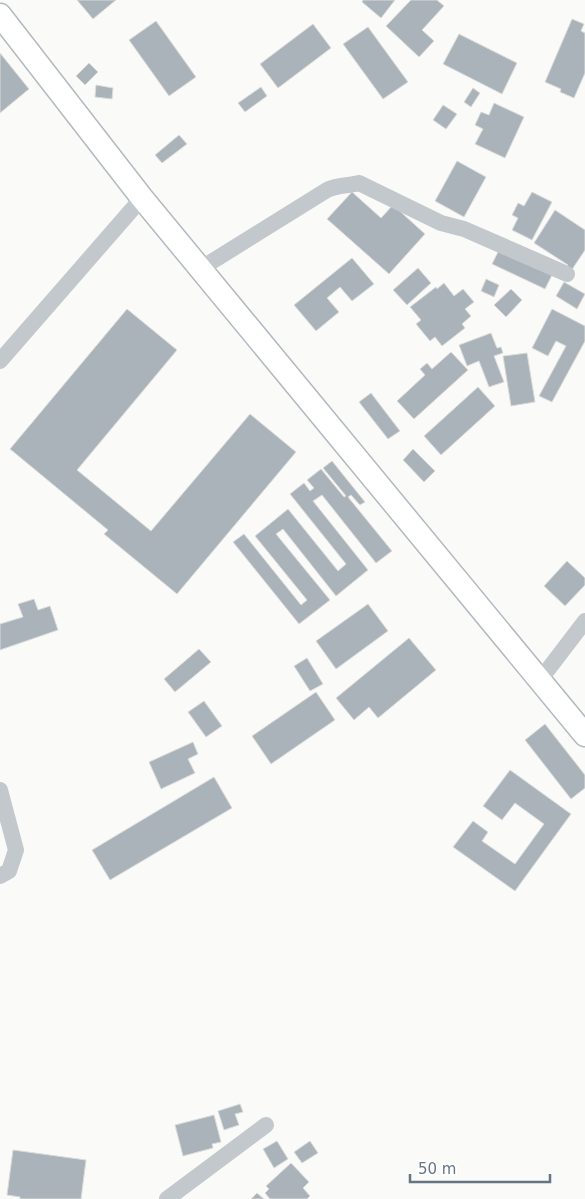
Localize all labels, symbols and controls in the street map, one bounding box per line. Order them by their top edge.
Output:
scale bar [410,1152,550,1184]
text: 50 m [418,1160,456,1178]

